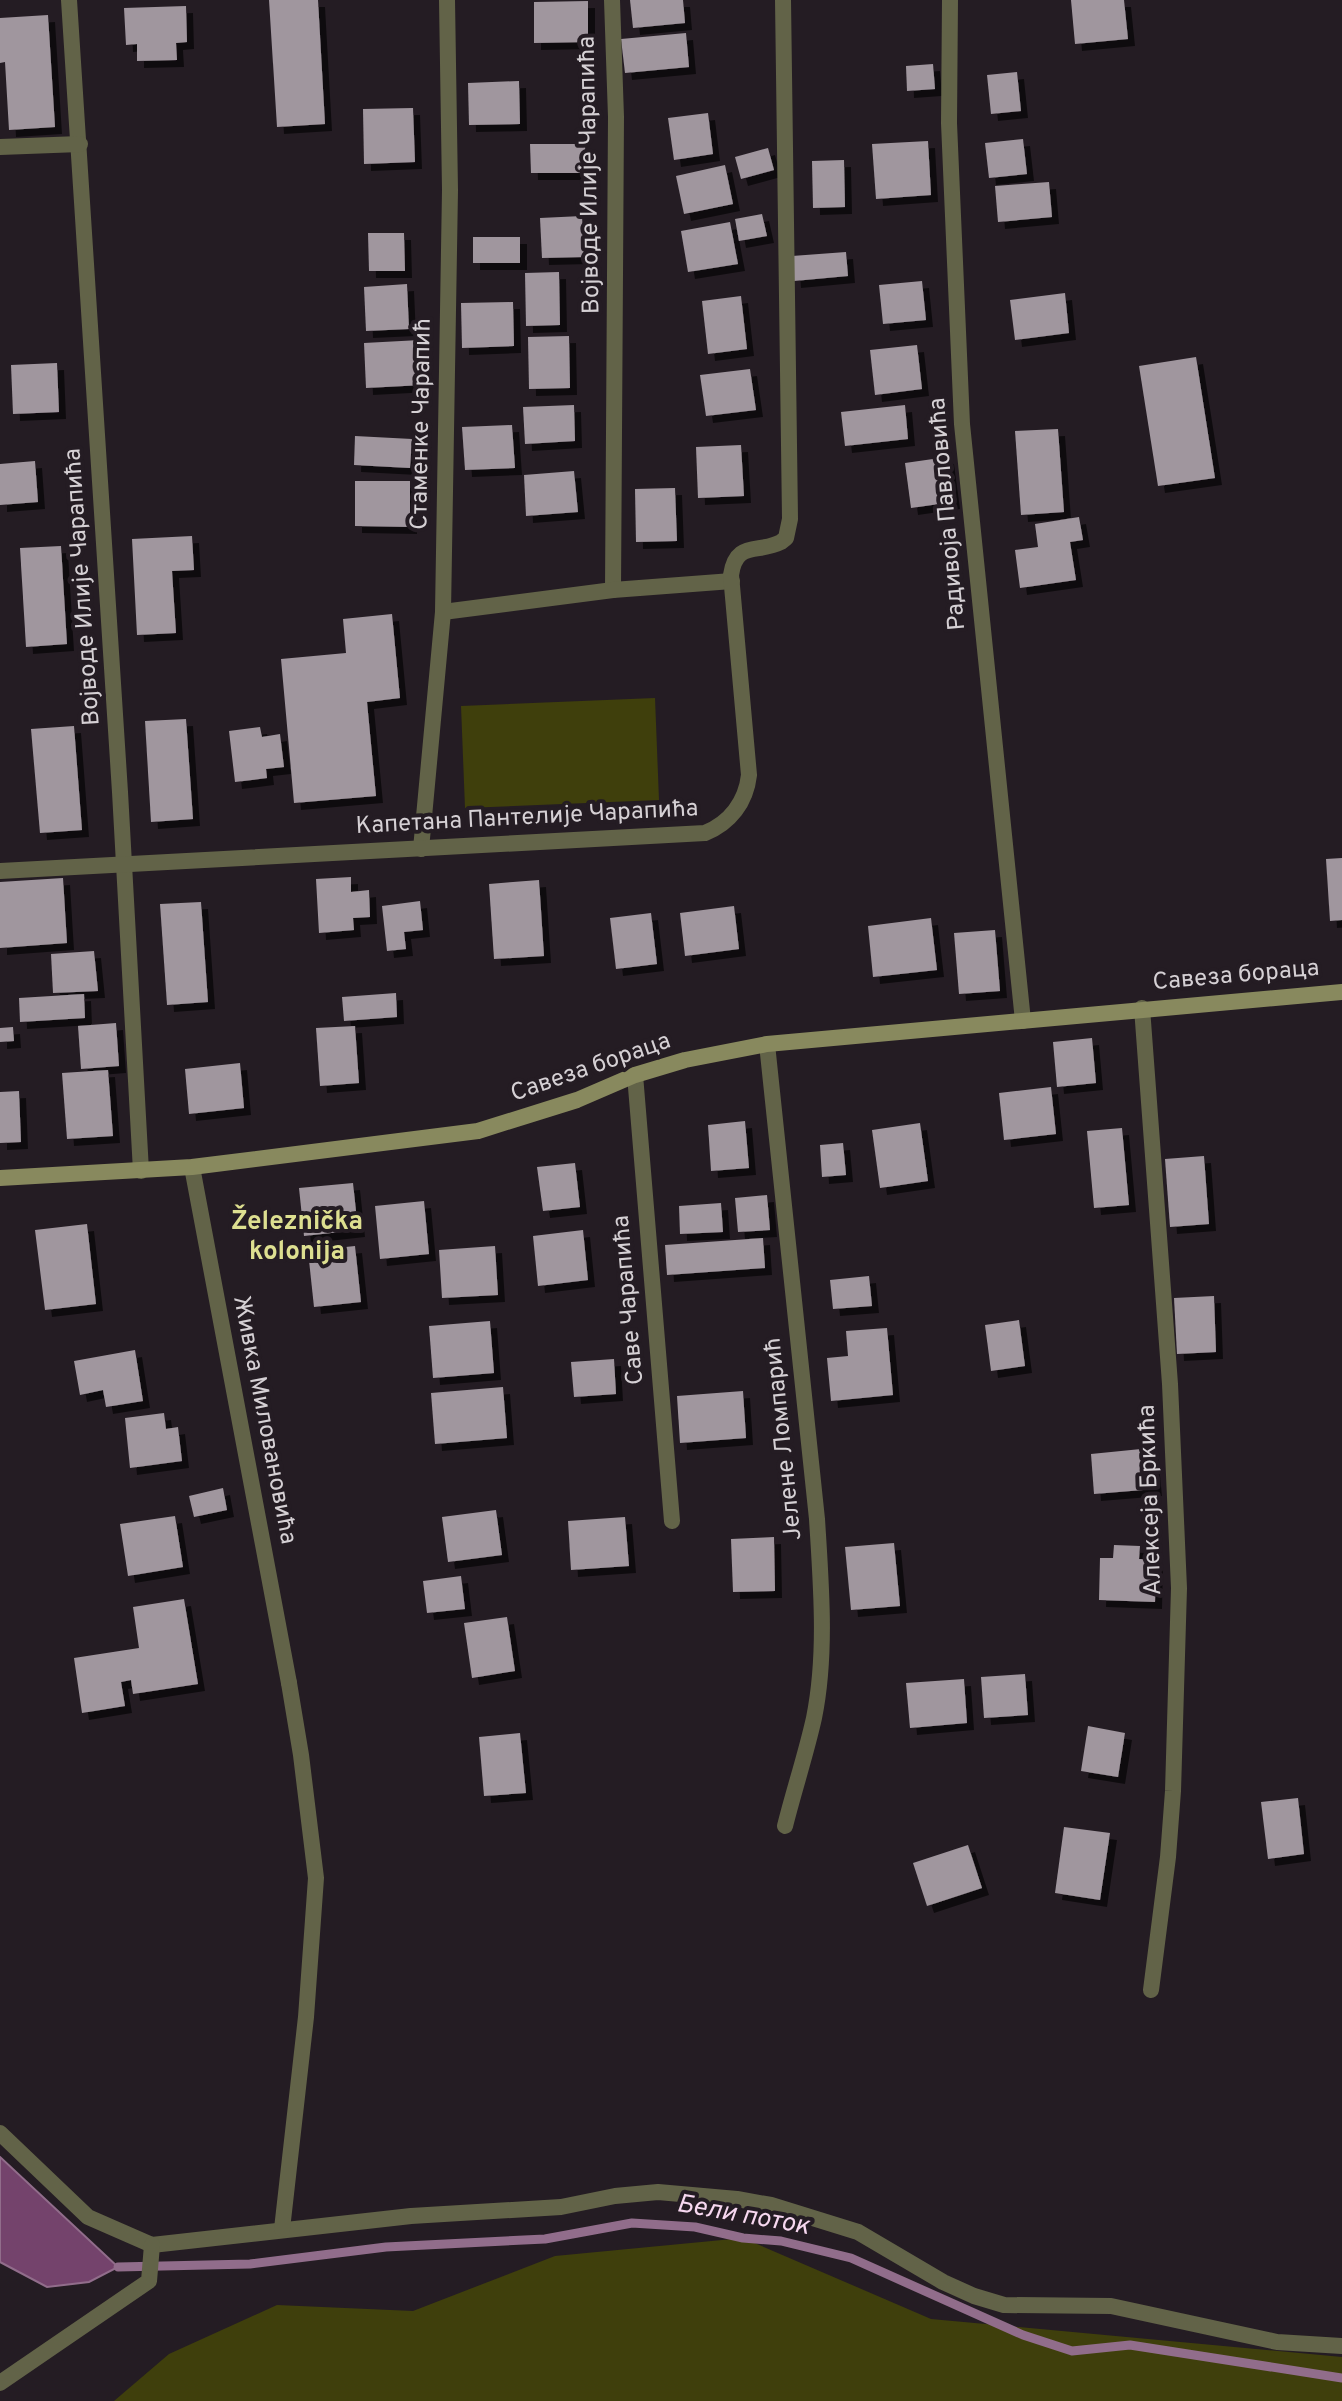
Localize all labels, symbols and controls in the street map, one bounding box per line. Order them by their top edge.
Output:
street label: Војводе Илије Чарапића [573,36,607,314]
street label: Стаменке Чарапић [405,318,439,530]
street label: Радивоја Павловића [923,396,973,632]
street label: Војводе Илије Чарапића [58,447,108,727]
street label: Капетана Пантелије Чарапића [355,794,699,842]
street label: Савеза бораца [1151,954,1321,998]
street label: Савеза бораца [507,1027,675,1109]
district label: Železnička kolonija [231,1204,363,1269]
street label: Саве Чарапића [607,1214,651,1386]
street label: Живка Миловановића [225,1293,303,1547]
street label: Јелене Ломпарић [758,1336,810,1542]
street label: Алексеја Бркића [1133,1404,1169,1596]
water label: Бели поток [674,2188,813,2244]

